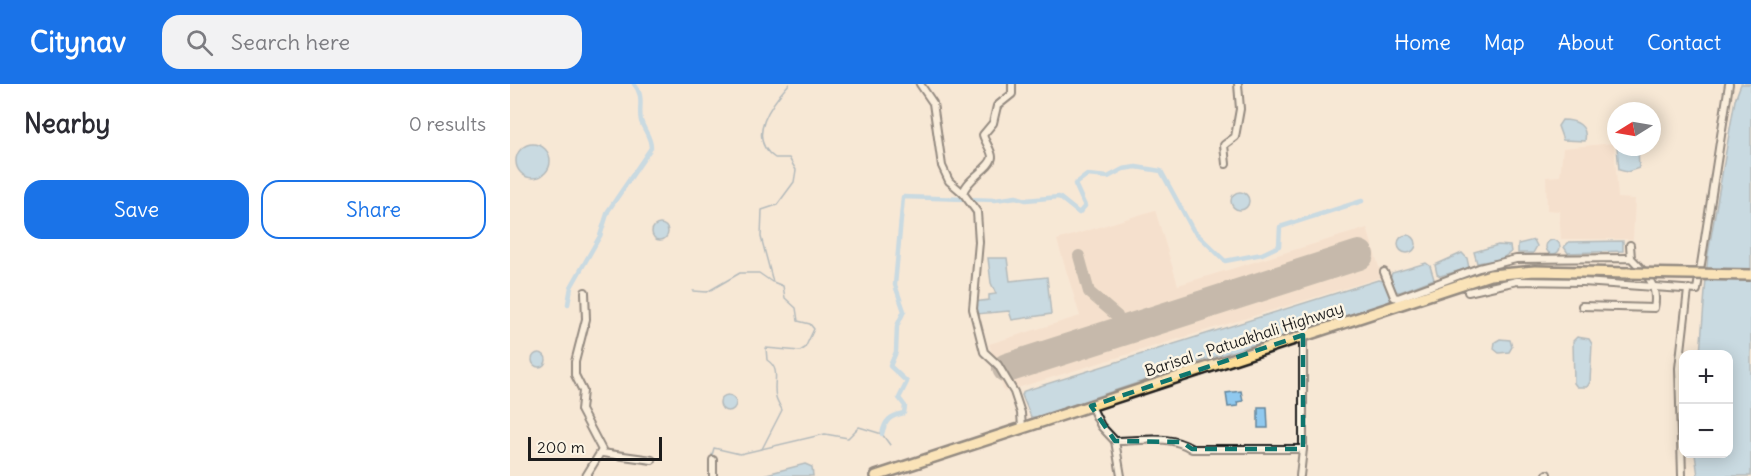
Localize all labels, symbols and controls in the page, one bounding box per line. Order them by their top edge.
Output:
search box [162,15,582,69]
text: Citynav [30,24,126,60]
icon: search [183,26,216,59]
text: Search here [231,28,350,56]
text: Home [1394,29,1451,56]
text: Map [1484,29,1525,56]
text: About [1558,29,1614,56]
text: Contact [1647,29,1721,56]
north arrow [1607,102,1661,156]
text: Nearby [24,107,110,140]
text: 0 results [409,111,486,136]
button: Save [24,180,249,239]
button: Share [261,180,486,239]
street label: Barisal - Patuakhali Highway [1142,297,1346,381]
map controls [1679,350,1733,458]
button: + [1679,350,1733,404]
button: − [1679,404,1733,458]
scale bar [528,434,662,462]
text: 200 m [537,437,585,457]

